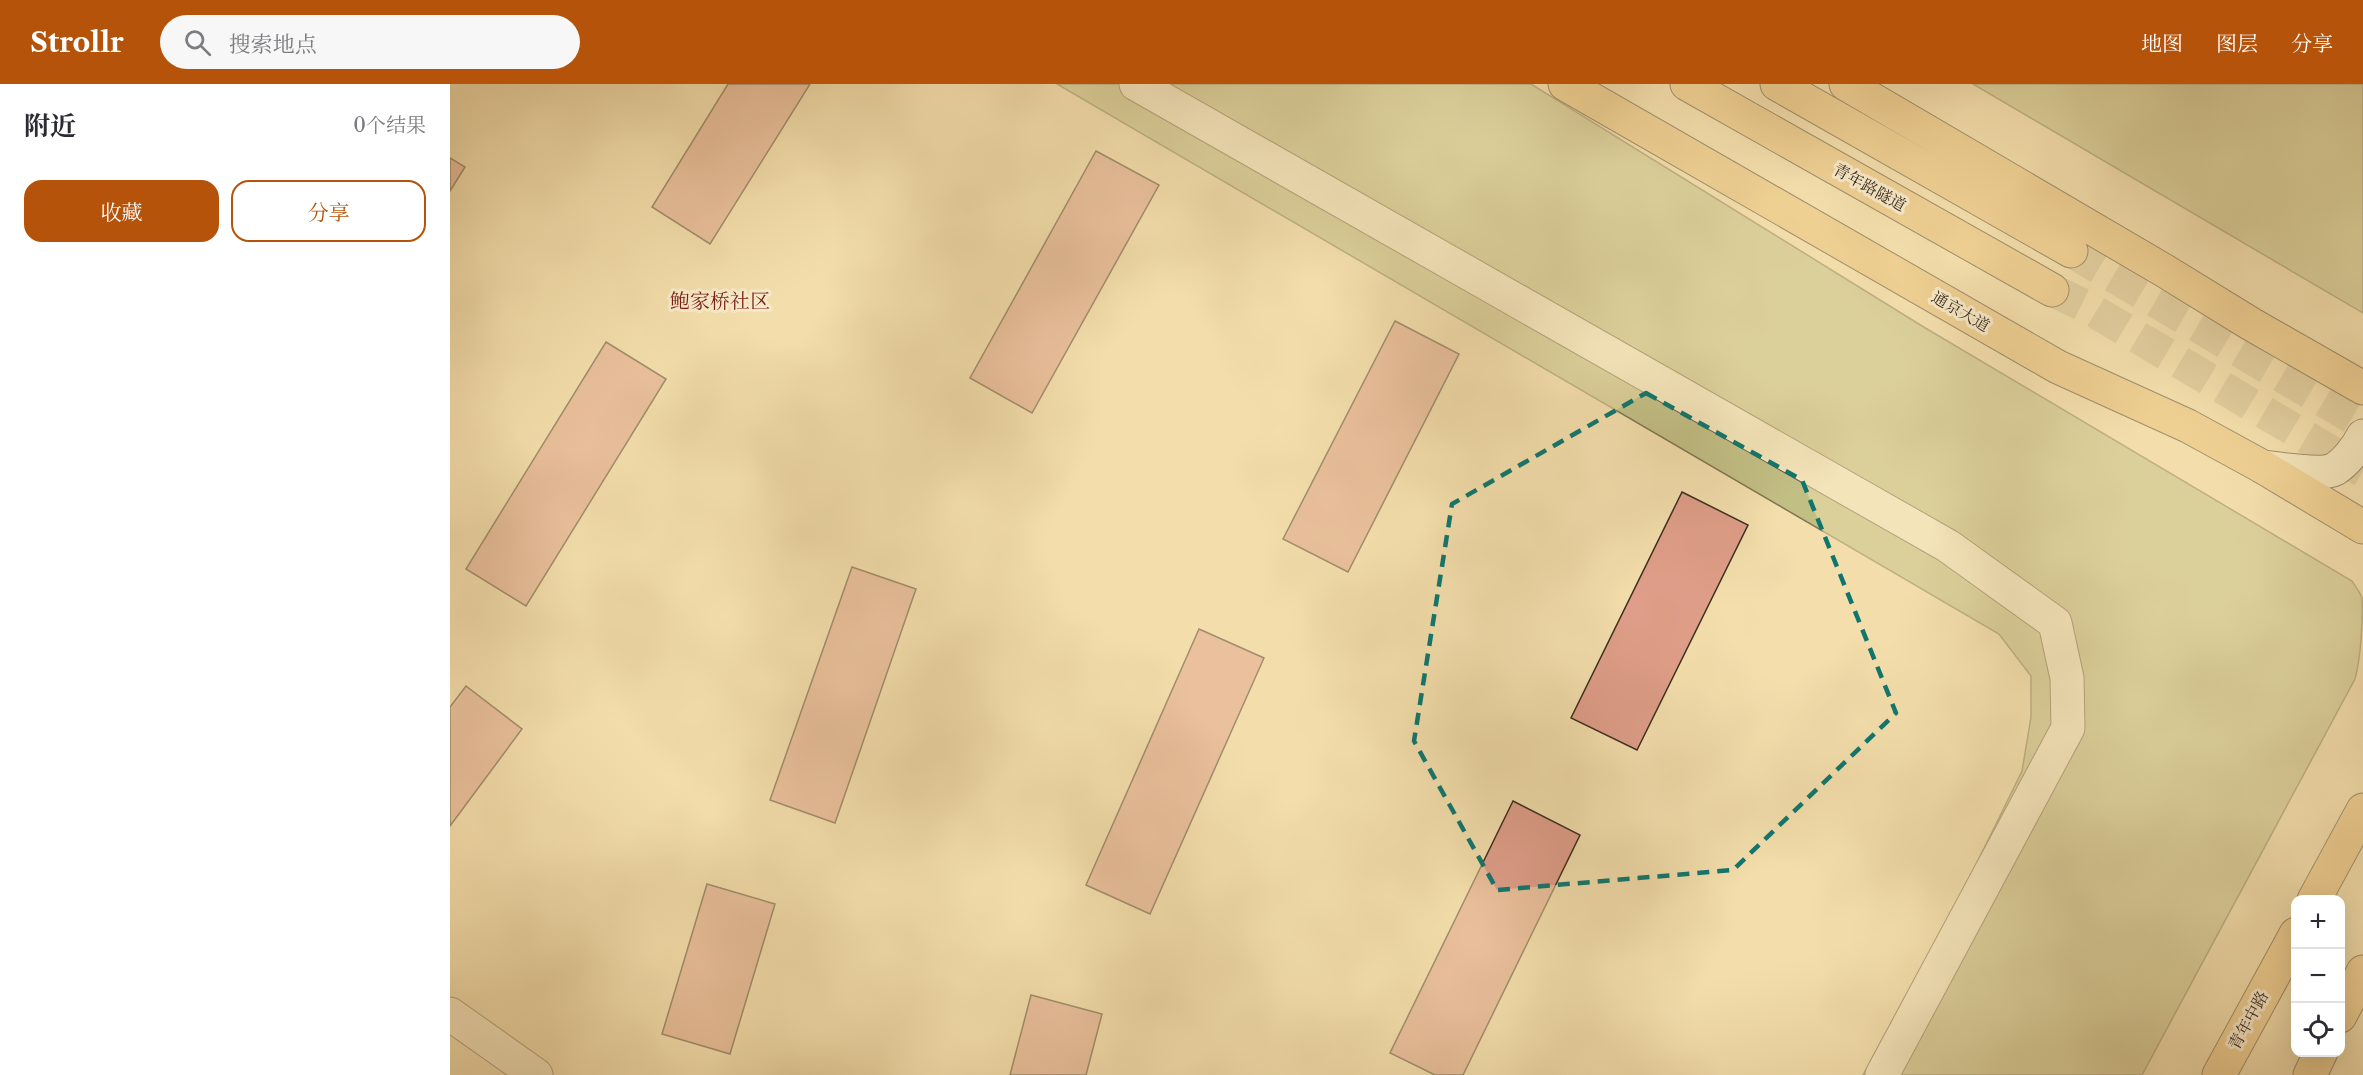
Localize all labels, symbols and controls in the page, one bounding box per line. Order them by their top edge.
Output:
search box [160,15,580,69]
text: Strollr [30,25,124,59]
icon: search [181,26,214,59]
text: 搜索地点 [229,31,317,58]
text: 地图 [2141,31,2183,56]
text: 图层 [2216,31,2258,56]
text: 分享 [2291,31,2333,56]
text: 附近 [24,110,76,142]
text: 0个结果 [353,113,426,137]
street label: 青年路隧道 [1830,159,1910,215]
button: 收藏 [24,180,219,242]
button: 分享 [231,180,426,242]
street label: 通京大道 [1928,286,1994,336]
district label: 鲍家桥社区 [670,289,770,313]
map controls [2291,895,2345,1057]
button: + [2291,895,2345,949]
button: − [2291,949,2345,1003]
street label: 青年中路 [2224,987,2272,1053]
button: locate [2291,1003,2345,1057]

